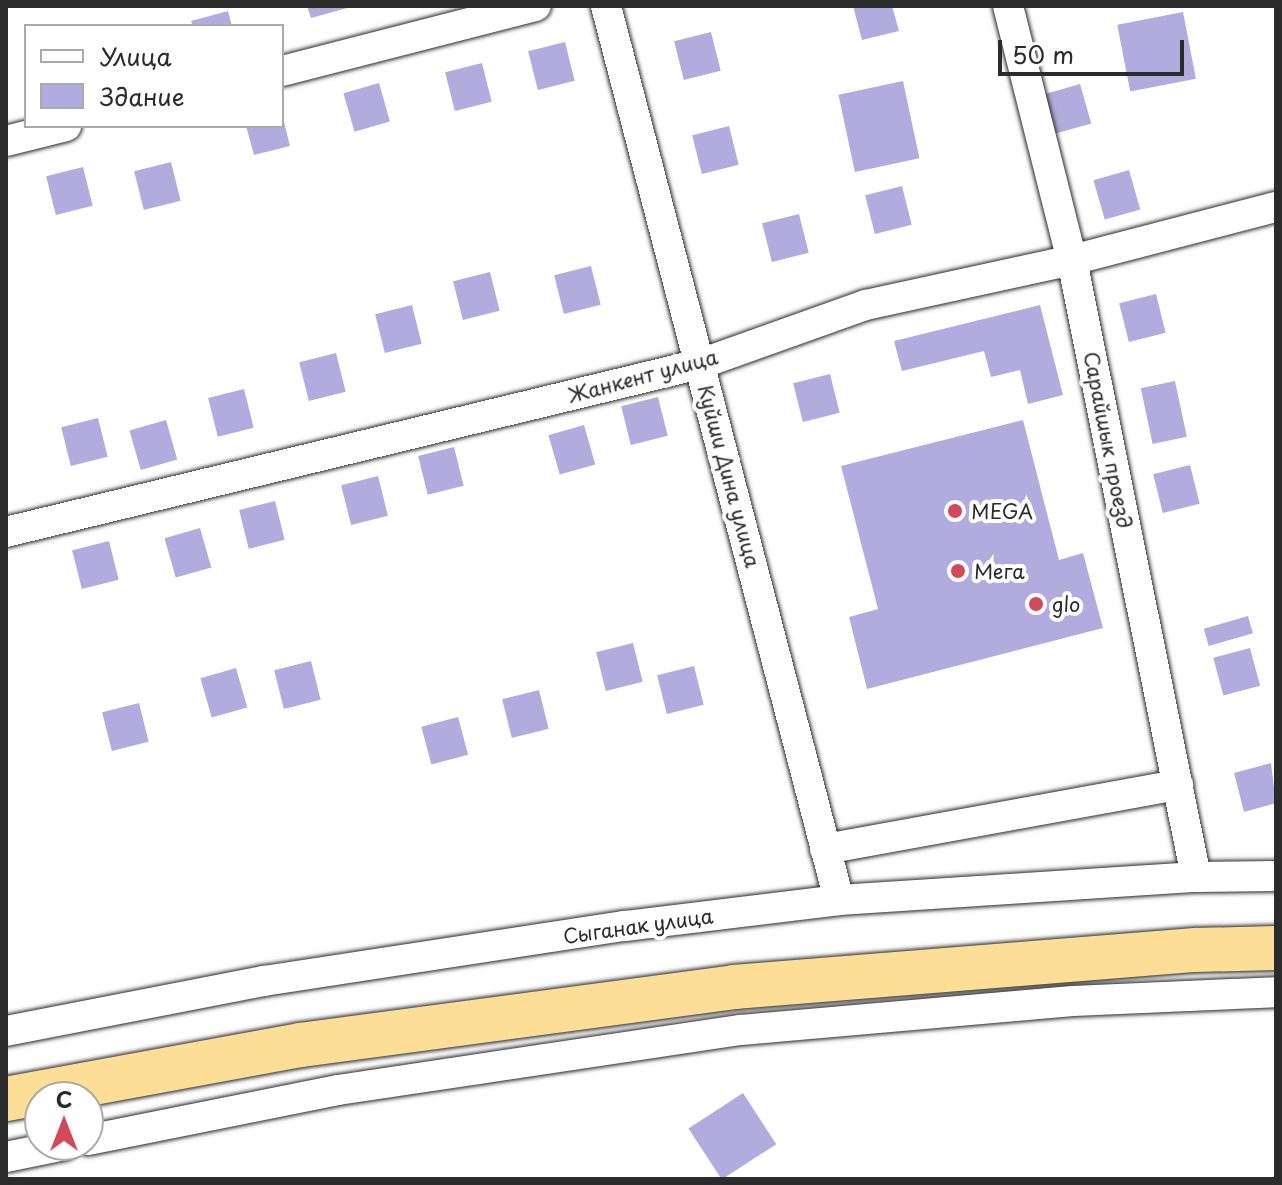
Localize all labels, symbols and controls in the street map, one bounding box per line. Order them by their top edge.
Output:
legend [24,24,284,128]
scale bar [1002,24,1188,74]
text: 50 m [1012,36,1074,72]
text: Улица [100,38,172,74]
text: Здание [100,78,185,114]
street label: Жанкент улица [565,344,721,408]
street label: Сарайшык проезд [1079,349,1137,531]
street label: Куйши Дина улица [693,381,765,571]
place label: MEGA [971,499,1033,523]
marker: MEGA [946,502,964,520]
place label: Мега [974,559,1025,583]
marker: Мега [949,562,967,580]
place label: glo [1052,592,1080,616]
marker: glo [1027,595,1045,613]
street label: Сыганак улица [560,903,716,949]
north arrow [24,1081,104,1161]
text: С [56,1082,72,1115]

